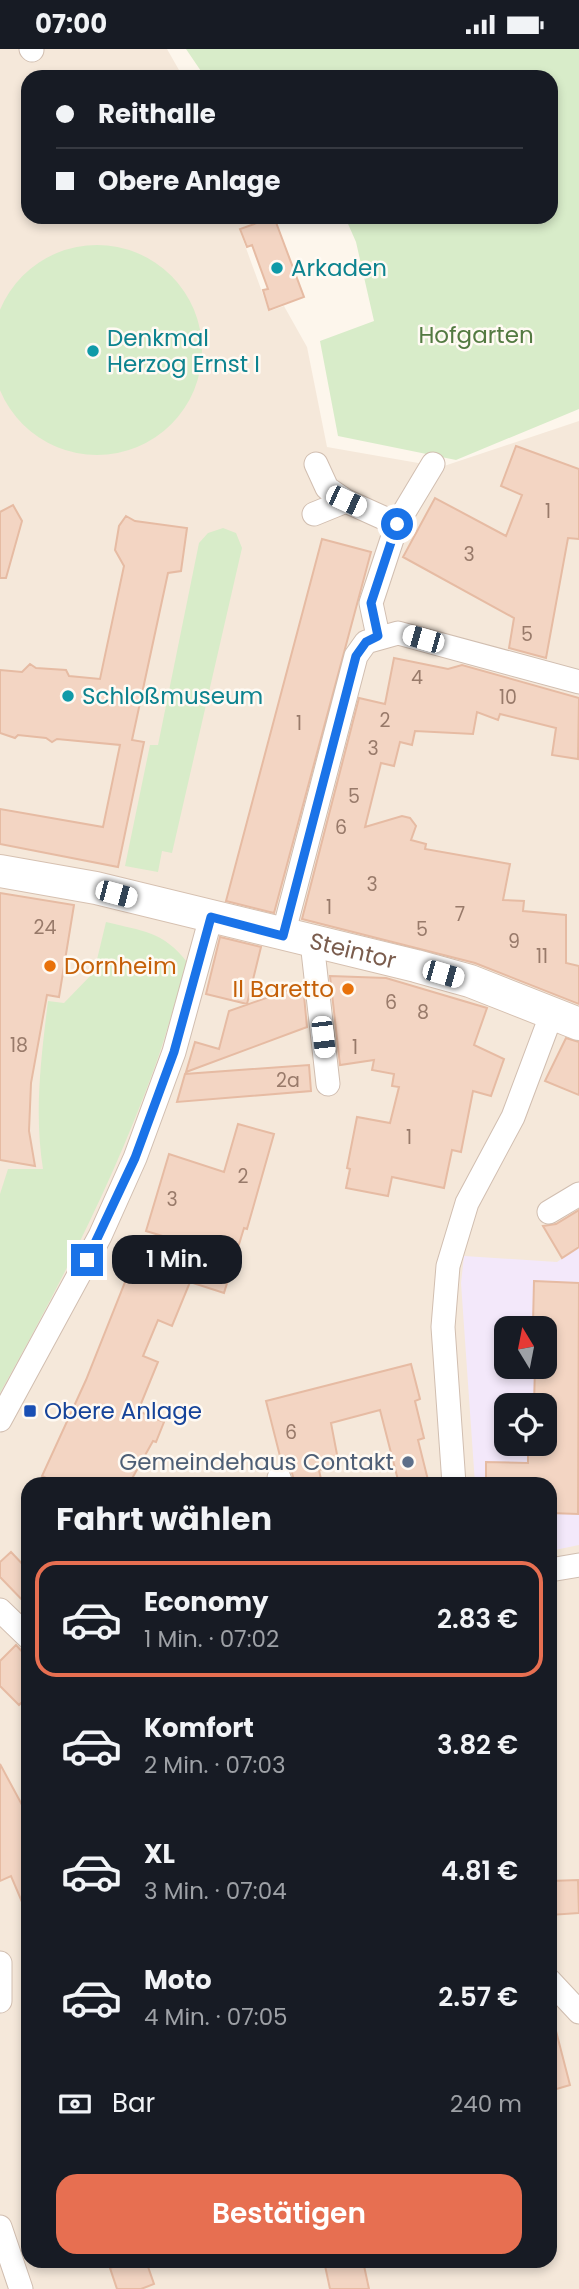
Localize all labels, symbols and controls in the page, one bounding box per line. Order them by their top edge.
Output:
text: 07:00 [35,6,107,42]
text: Reithalle [98,96,216,132]
text: Obere Anlage [98,163,280,199]
place label: Arkaden [291,252,387,284]
marker: Arkaden [269,260,285,276]
park label: Hofgarten [418,319,534,351]
place label: Denkmal Herzog Ernst I [107,322,260,380]
marker: Denkmal Herzog Ernst I [85,343,101,359]
car [323,483,370,519]
house number: 1 [545,498,551,525]
route start [381,508,413,540]
house number: 3 [463,541,475,568]
house number: 5 [521,621,533,648]
car [400,623,447,655]
house number: 4 [411,664,423,691]
place label: Schloßmuseum [82,680,263,712]
house number: 10 [499,684,517,711]
marker: Schloßmuseum [60,688,76,704]
house number: 2 [380,707,391,734]
house number: 1 [296,710,302,737]
house number: 3 [367,735,379,762]
house number: 5 [348,783,360,810]
house number: 6 [335,814,347,841]
house number: 3 [366,871,378,898]
car [93,878,140,910]
house number: 1 [326,894,332,921]
house number: 7 [455,901,465,928]
house number: 24 [34,914,56,941]
house number: 5 [416,916,428,943]
street label: Steintor [306,925,400,977]
house number: 9 [508,928,520,955]
house number: 11 [536,943,548,970]
place label: Dornheim [64,950,177,982]
marker: Dornheim [42,958,58,974]
car [420,958,467,990]
place label: Il Baretto [233,973,334,1005]
marker: Il Baretto [340,981,356,997]
house number: 6 [385,989,397,1016]
house number: 8 [417,999,429,1026]
car [311,1015,336,1059]
house number: 18 [10,1032,28,1059]
house number: 1 [352,1034,358,1061]
house number: 2a [276,1067,300,1094]
house number: 1 [406,1124,412,1151]
house number: 2 [238,1163,249,1190]
house number: 3 [166,1186,178,1213]
callout: 1 Min. [112,1235,241,1285]
text: 1 Min. [146,1243,208,1275]
route end [71,1244,103,1276]
north arrow [494,1316,556,1379]
map controls [494,1316,557,1456]
button: locate [494,1393,557,1456]
place label: Obere Anlage [44,1395,202,1427]
marker: Obere Anlage [22,1403,38,1419]
house number: 6 [285,1419,297,1446]
place label: Gemeindehaus Contakt [119,1446,394,1478]
marker: Gemeindehaus Contakt [400,1454,416,1470]
text: Fahrt wählen [56,1496,272,1541]
text: Economy [144,1584,268,1620]
icon: car [60,1588,123,1651]
text: 2.83 € [437,1601,518,1637]
text: 1 Min. · 07:02 [144,1623,279,1655]
text: Komfort [144,1710,254,1746]
icon: car [60,1714,123,1777]
text: 3.82 € [437,1727,518,1763]
text: 2 Min. · 07:03 [144,1749,285,1781]
text: XL [144,1836,175,1872]
icon: car [60,1840,123,1903]
text: 4.81 € [441,1853,518,1889]
text: 3 Min. · 07:04 [144,1875,287,1907]
text: Moto [144,1962,212,1998]
icon: car [60,1966,123,2029]
text: 2.57 € [438,1979,518,2015]
text: 4 Min. · 07:05 [144,2001,288,2033]
icon: cash [56,2085,94,2123]
text: Bar [112,2085,155,2121]
text: 240 m [450,2088,522,2120]
button: Bestätigen [56,2174,522,2254]

